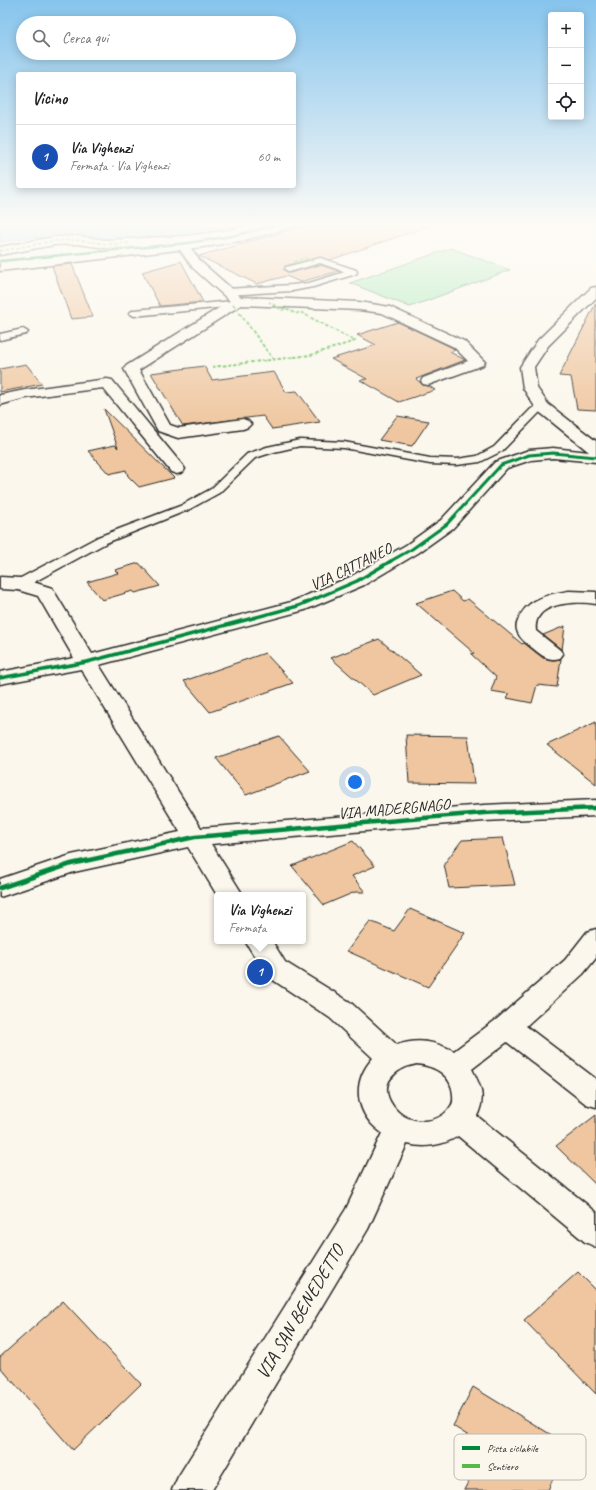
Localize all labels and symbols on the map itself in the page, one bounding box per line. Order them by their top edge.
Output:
street label: VIA CATTANEO [307,538,397,595]
your location [345,772,365,792]
street label: VIA MADERGNAGO [337,794,453,824]
pin: 1 [247,957,273,987]
street label: VIA SAN BENEDETTO [251,1238,351,1383]
legend [454,1434,586,1480]
text: Pista ciclabile [487,1441,539,1455]
text: Sentiero [487,1459,519,1473]

